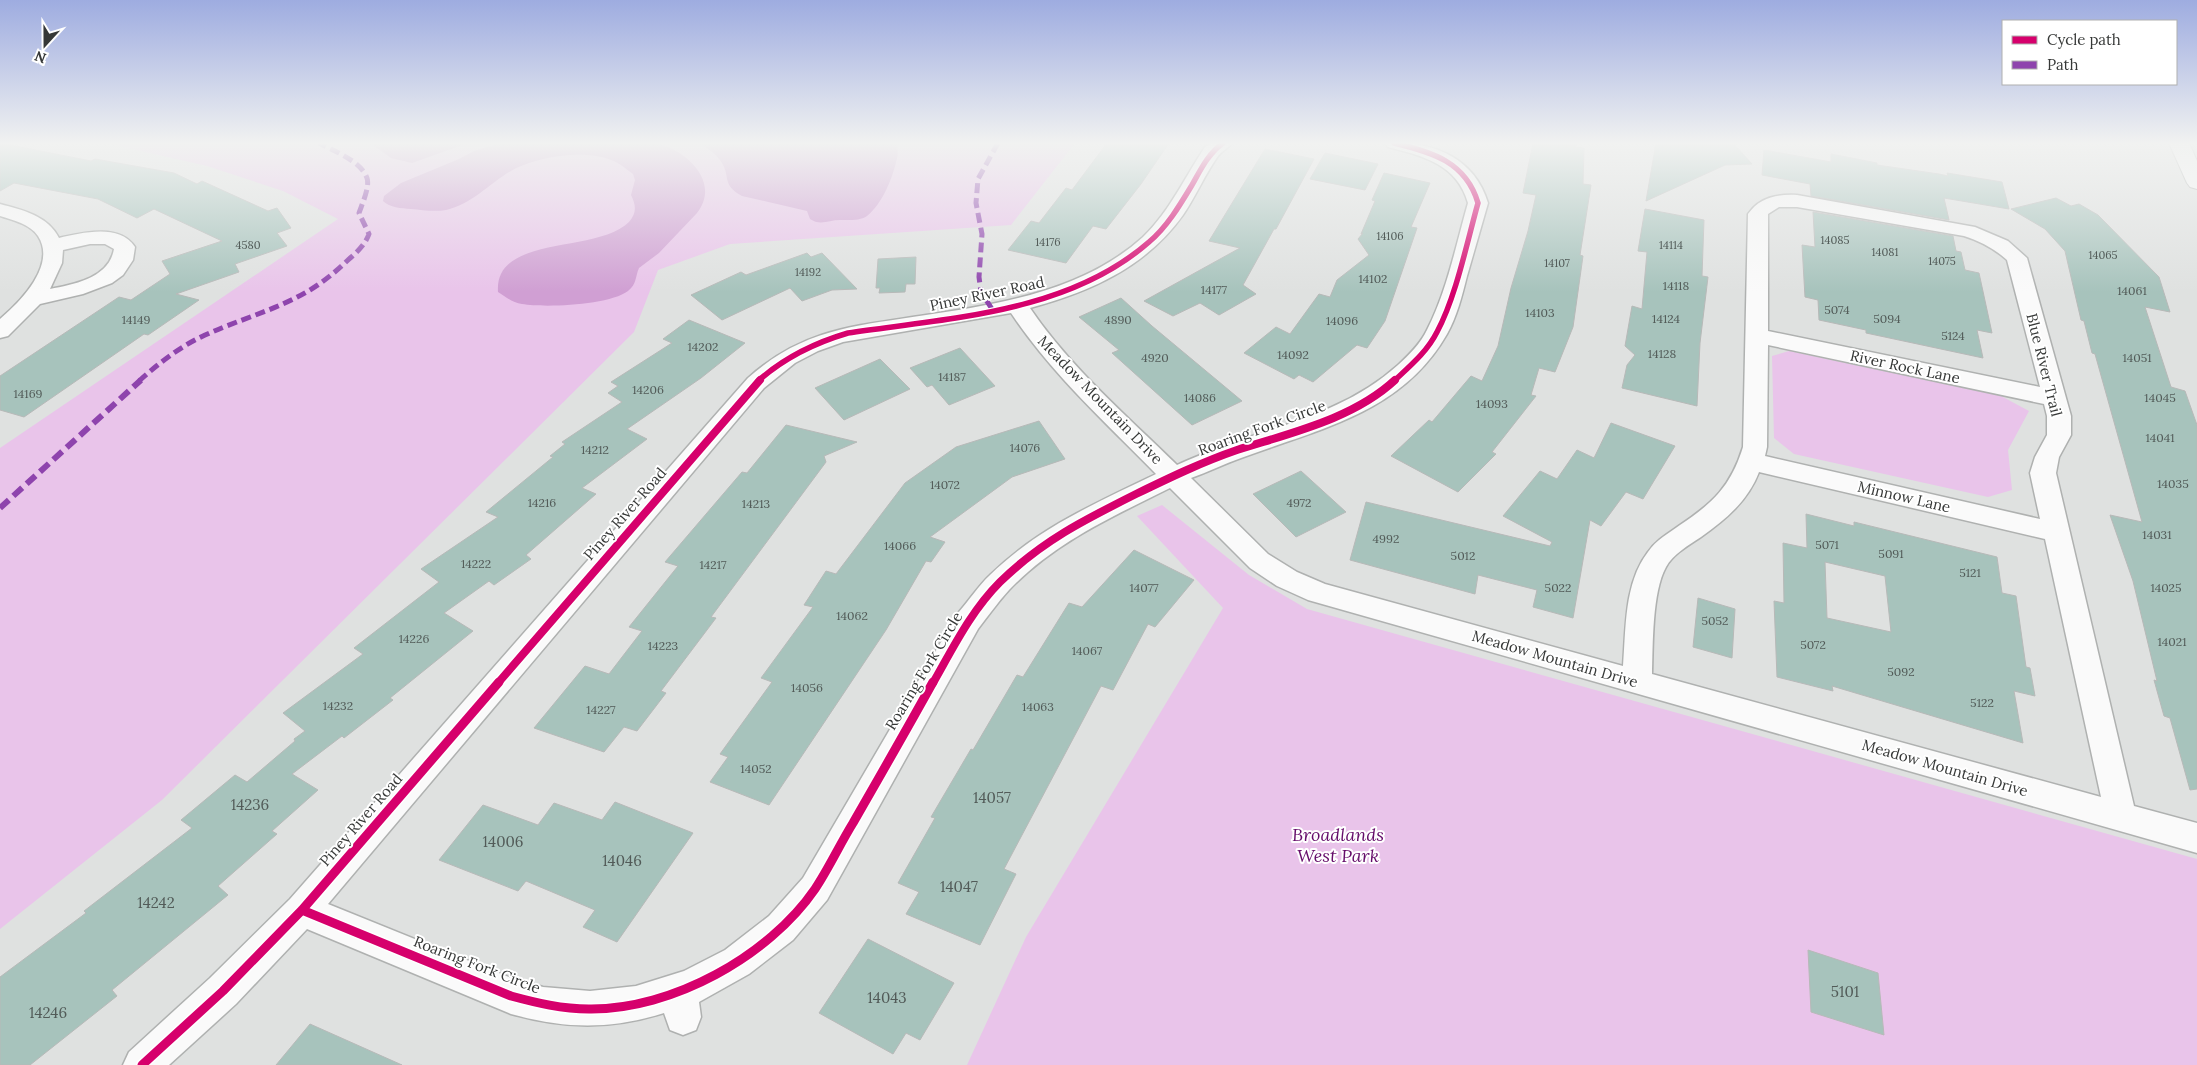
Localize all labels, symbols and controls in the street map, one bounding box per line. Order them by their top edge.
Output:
north arrow [20,20,70,70]
legend [2002,20,2177,85]
text: Cycle path [2047,30,2121,49]
text: N [32,47,49,67]
text: Path [2047,55,2078,74]
house number: 14106 [1376,229,1404,243]
house number: 14085 [1821,233,1849,247]
house number: 14176 [1035,235,1061,249]
house number: 4580 [236,238,261,252]
house number: 14114 [1659,238,1683,252]
house number: 14081 [1872,245,1898,259]
house number: 14065 [2088,248,2118,262]
house number: 14075 [1928,254,1956,268]
house number: 14107 [1544,256,1570,270]
house number: 14192 [795,265,821,279]
house number: 14102 [1358,271,1388,286]
street label: Piney River Road [928,272,1046,315]
house number: 14118 [1663,278,1689,293]
house number: 14177 [1201,282,1228,297]
house number: 14061 [2117,283,2147,298]
house number: 5074 [1824,302,1850,317]
house number: 14103 [1525,305,1555,320]
house number: 14124 [1652,311,1680,326]
house number: 5094 [1873,311,1901,326]
street label: Blue River Trail [2022,311,2067,419]
house number: 14149 [122,312,150,327]
house number: 4890 [1104,312,1132,327]
house number: 14096 [1326,313,1358,328]
house number: 5124 [1941,328,1965,343]
street label: Meadow Mountain Drive [1034,331,1167,468]
house number: 14202 [687,339,719,354]
house number: 14128 [1648,346,1676,361]
street label: River Rock Lane [1848,346,1962,387]
house number: 14092 [1277,347,1309,362]
house number: 4920 [1141,350,1169,365]
house number: 14051 [2122,350,2152,365]
house number: 14187 [938,369,966,384]
house number: 14206 [632,382,664,397]
house number: 14169 [13,386,43,401]
house number: 14086 [1184,390,1216,405]
house number: 14045 [2144,390,2176,405]
street label: Roaring Fork Circle [1195,396,1328,459]
house number: 14093 [1476,396,1508,411]
house number: 14041 [2145,430,2175,445]
house number: 14076 [1010,440,1040,455]
house number: 14212 [581,442,609,457]
street label: Piney River Road [579,463,670,564]
house number: 14035 [2157,476,2189,491]
house number: 14072 [930,477,960,492]
street label: Minnow Lane [1856,477,1952,516]
house number: 14216 [528,495,556,510]
house number: 4972 [1286,495,1312,510]
house number: 14213 [742,496,770,511]
house number: 14031 [2142,527,2172,542]
house number: 4992 [1373,531,1399,546]
house number: 5071 [1815,537,1839,552]
house number: 14066 [884,538,916,553]
house number: 5091 [1878,546,1904,561]
house number: 5012 [1451,548,1475,563]
house number: 14222 [461,556,491,571]
house number: 14217 [699,557,727,572]
house number: 5121 [1959,565,1981,580]
house number: 14077 [1129,580,1159,595]
house number: 5022 [1545,580,1571,595]
house number: 14025 [2150,580,2182,595]
house number: 14062 [836,608,868,623]
street label: Roaring Fork Circle [881,608,966,733]
house number: 5052 [1702,613,1728,628]
street label: Meadow Mountain Drive [1470,626,1640,691]
house number: 14226 [399,631,429,646]
house number: 14021 [2157,634,2187,649]
house number: 5072 [1800,637,1826,652]
house number: 14223 [648,638,678,653]
house number: 14067 [1072,643,1103,658]
house number: 5092 [1887,664,1915,679]
house number: 14056 [791,680,823,695]
house number: 5122 [1970,695,1994,710]
house number: 14232 [323,698,353,713]
house number: 14063 [1022,699,1054,714]
house number: 14227 [586,702,616,717]
street label: Meadow Mountain Drive [1860,735,2030,800]
house number: 14052 [740,761,772,776]
street label: Piney River Road [315,769,406,870]
house number: 14057 [973,788,1011,807]
house number: 14236 [231,795,269,814]
park label: Broadlands West Park [1292,823,1384,867]
house number: 14006 [483,832,523,851]
house number: 14046 [602,851,642,870]
house number: 14047 [940,877,978,896]
house number: 14242 [137,893,175,912]
street label: Roaring Fork Circle [411,932,543,997]
house number: 5101 [1831,982,1859,1001]
house number: 14043 [867,988,907,1007]
house number: 14246 [29,1003,67,1022]

